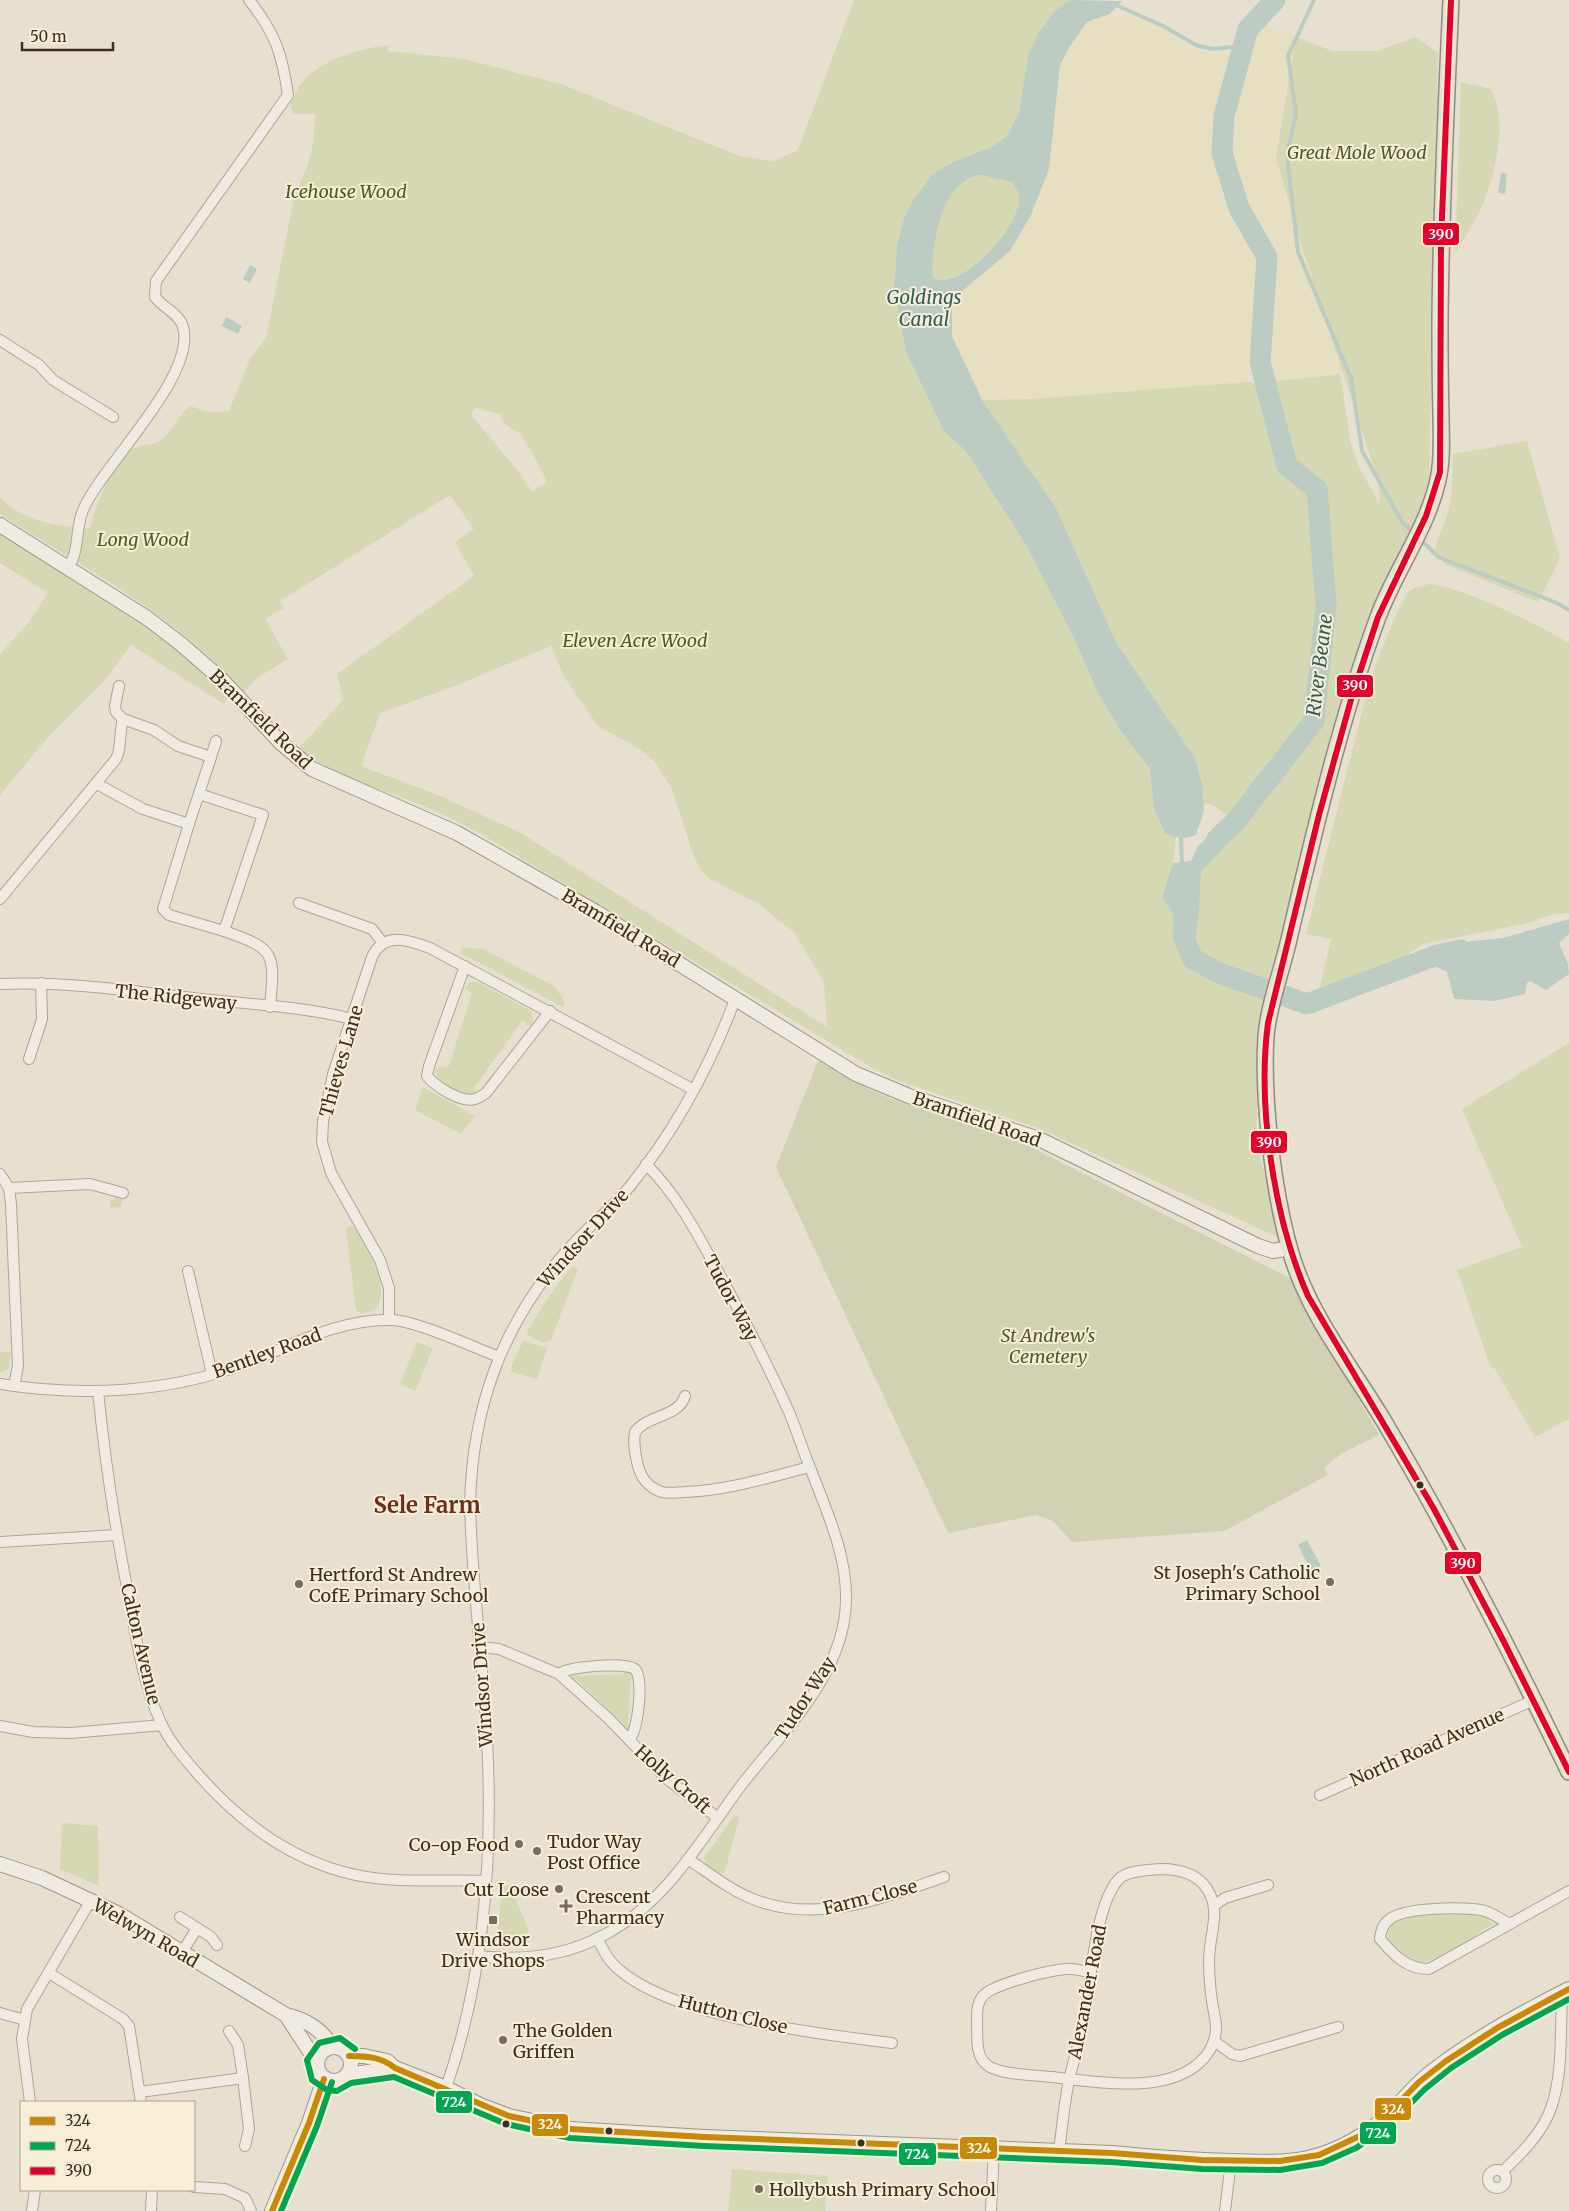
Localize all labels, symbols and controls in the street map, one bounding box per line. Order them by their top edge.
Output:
scale bar [22,20,114,52]
text: 50 m [30,27,67,46]
park label: Great Mole Wood [1287,141,1427,164]
park label: Icehouse Wood [285,180,407,203]
line badge: 390 [1422,222,1460,246]
text: 390 [1428,225,1454,243]
water label: Goldings Canal [886,285,962,331]
park label: Long Wood [97,528,190,551]
water label: River Beane [1301,612,1337,717]
park label: Eleven Acre Wood [562,629,708,652]
street label: Bramfield Road [205,664,317,774]
line badge: 390 [1336,674,1374,698]
text: 390 [1342,676,1368,694]
street label: Bramfield Road [558,884,684,972]
street label: The Ridgeway [114,979,239,1015]
street label: Thieves Lane [314,1002,368,1120]
street label: Bramfield Road [910,1086,1044,1152]
line badge: 390 [1250,1130,1288,1154]
text: 390 [1256,1133,1282,1151]
street label: Windsor Drive [532,1184,633,1293]
street label: Tudor Way [699,1251,764,1346]
street label: Bentley Road [210,1323,325,1383]
park label: St Andrew's Cemetery [1001,1324,1095,1368]
unlabelled marker [1415,1480,1425,1490]
district label: Sele Farm [373,1491,481,1519]
line badge: 390 [1444,1551,1482,1575]
text: 390 [1450,1554,1476,1572]
place label: St Joseph's Catholic Primary School [1153,1561,1320,1605]
place label: Hertford St Andrew CofE Primary School [309,1563,489,1607]
marker: St Joseph's Catholic Primary School [1324,1576,1336,1588]
marker: Hertford St Andrew CofE Primary School [293,1578,305,1590]
street label: Calton Avenue [116,1581,166,1707]
street label: Windsor Drive [466,1622,498,1749]
street label: Tudor Way [770,1652,841,1744]
street label: North Road Avenue [1346,1703,1508,1791]
street label: Holly Croft [630,1740,716,1818]
place label: Tudor Way Post Office [547,1830,642,1874]
place label: Co-op Food [409,1833,509,1856]
marker: Co-op Food [513,1838,525,1850]
marker: Tudor Way Post Office [531,1845,543,1857]
street label: Farm Close [821,1874,919,1920]
place label: Cut Loose [464,1878,549,1901]
marker: Cut Loose [553,1883,565,1895]
place label: Crescent Pharmacy [576,1885,665,1929]
street label: Welwyn Road [88,1893,203,1973]
marker: Crescent Pharmacy [560,1900,572,1912]
marker: Windsor Drive Shops [487,1914,499,1926]
street label: Alexander Road [1062,1923,1111,2062]
place label: Windsor Drive Shops [441,1928,545,1972]
street label: Hutton Close [676,1989,790,2039]
place label: The Golden Griffen [513,2019,613,2063]
marker: The Golden Griffen [497,2034,509,2046]
line badge: 724 [435,2090,473,2114]
text: 724 [441,2093,467,2111]
line badge: 324 [1374,2097,1412,2121]
text: 324 [1381,2100,1405,2118]
legend [20,2101,195,2191]
text: 324 [65,2111,91,2130]
line badge: 324 [531,2113,569,2137]
text: 324 [538,2115,562,2133]
unlabelled marker [501,2119,511,2129]
line badge: 724 [1359,2121,1397,2145]
text: 724 [1365,2124,1391,2142]
unlabelled marker [604,2126,614,2136]
text: 724 [65,2136,91,2155]
line badge: 324 [959,2136,998,2160]
unlabelled marker [856,2138,866,2148]
text: 324 [967,2139,991,2157]
line badge: 724 [898,2142,937,2166]
text: 724 [904,2145,930,2163]
text: 390 [65,2161,92,2180]
place label: Hollybush Primary School [769,2178,997,2201]
marker: Hollybush Primary School [753,2183,765,2195]

